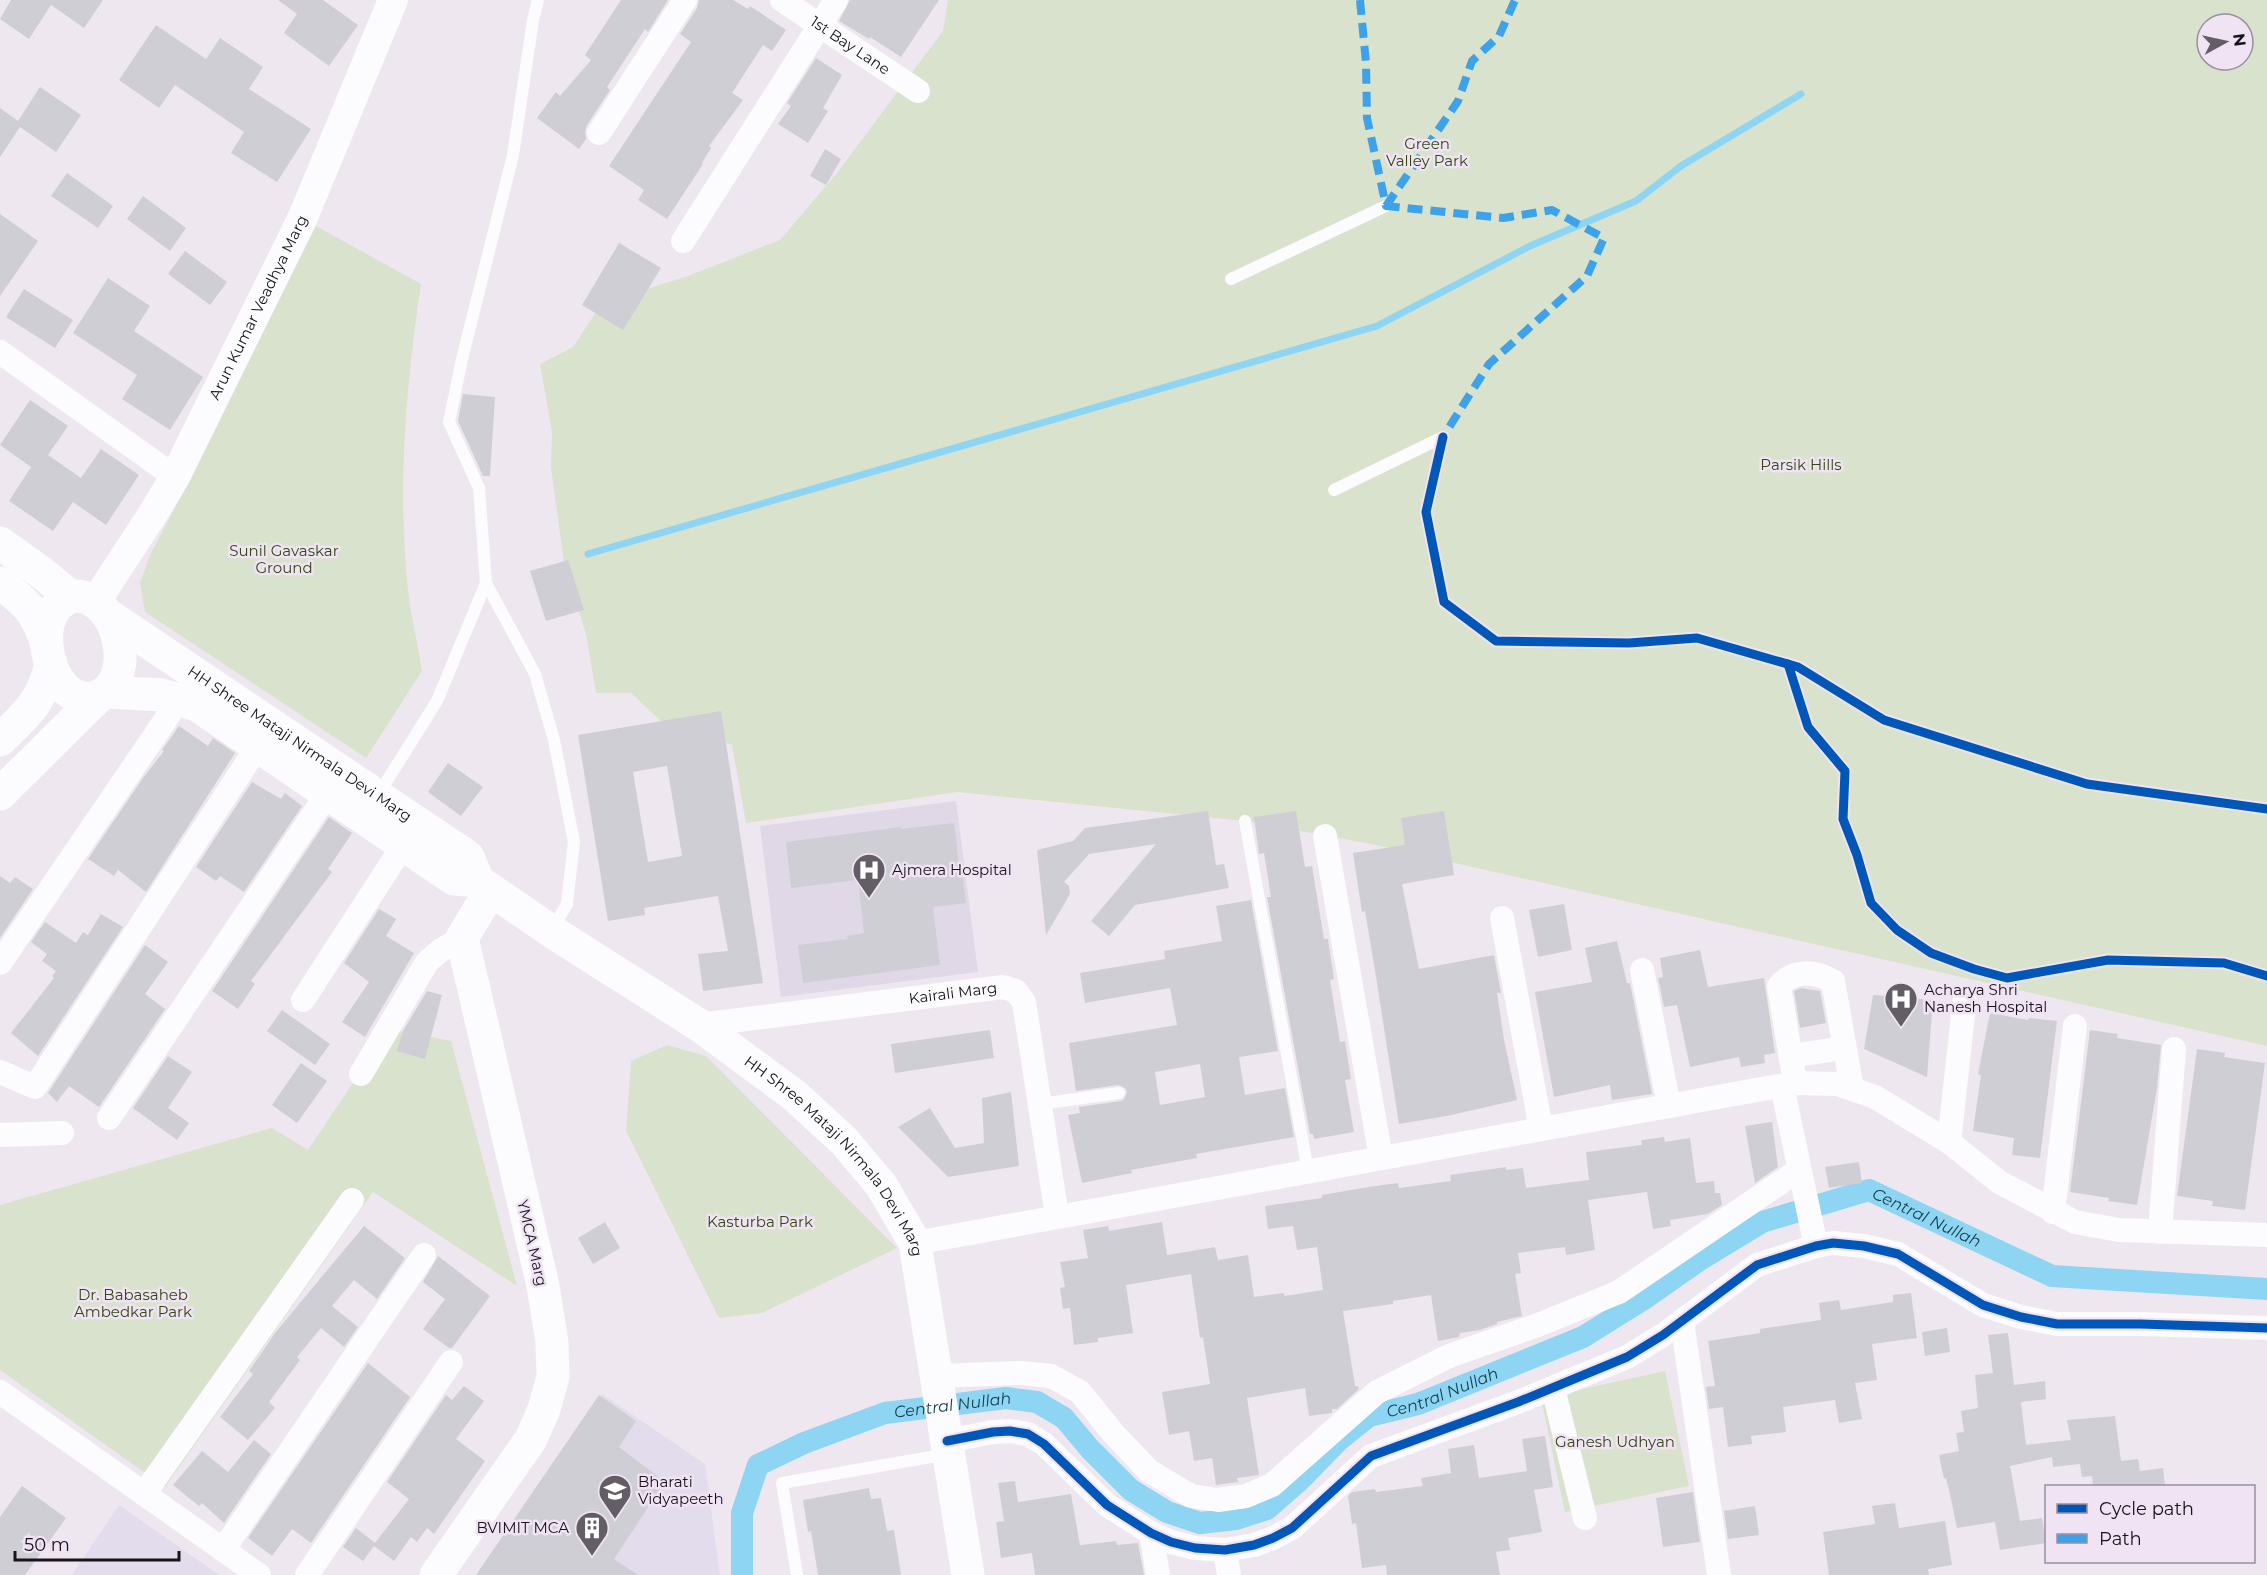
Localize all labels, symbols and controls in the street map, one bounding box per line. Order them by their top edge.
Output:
street label: 1st Bay Lane [807,12,894,79]
north arrow [2195,12,2255,72]
text: N [2229,32,2250,48]
park label: Green Valley Park [1386,134,1468,170]
street label: Arun Kumar Veadhya Marg [205,212,311,403]
park label: Parsik Hills [1760,455,1842,474]
park label: Sunil Gavaskar Ground [229,541,339,577]
street label: HH Shree Mataji Nirmala Devi Marg [184,661,416,826]
hospital icon: Ajmera Hospital [851,852,887,899]
place label: Ajmera Hospital [892,860,1012,879]
street label: Kairali Marg [908,978,998,1008]
place label: Acharya Shri Nanesh Hospital [1924,980,2047,1016]
hospital icon: Acharya Shri Nanesh Hospital [1883,981,1919,1028]
street label: HH Shree Mataji Nirmala Devi Marg [741,1051,927,1258]
water label: Central Nullah [1869,1184,1984,1251]
street label: YMCA Marg [513,1198,552,1288]
park label: Kasturba Park [707,1212,813,1231]
park label: Dr. Babasaheb Ambedkar Park [74,1285,192,1321]
water label: Central Nullah [1384,1363,1501,1421]
water label: Central Nullah [893,1388,1012,1422]
park label: Ganesh Udhyan [1555,1432,1675,1451]
place label: Bharati Vidyapeeth [638,1472,724,1508]
school or university icon: Bharati Vidyapeeth [597,1473,633,1520]
legend [2045,1485,2255,1563]
text: Cycle path [2099,1498,2194,1520]
building icon: BVIMIT MCA [574,1510,610,1557]
place label: BVIMIT MCA [477,1518,569,1537]
scale bar [15,1524,178,1562]
text: Path [2099,1528,2142,1550]
text: 50 m [24,1534,70,1556]

